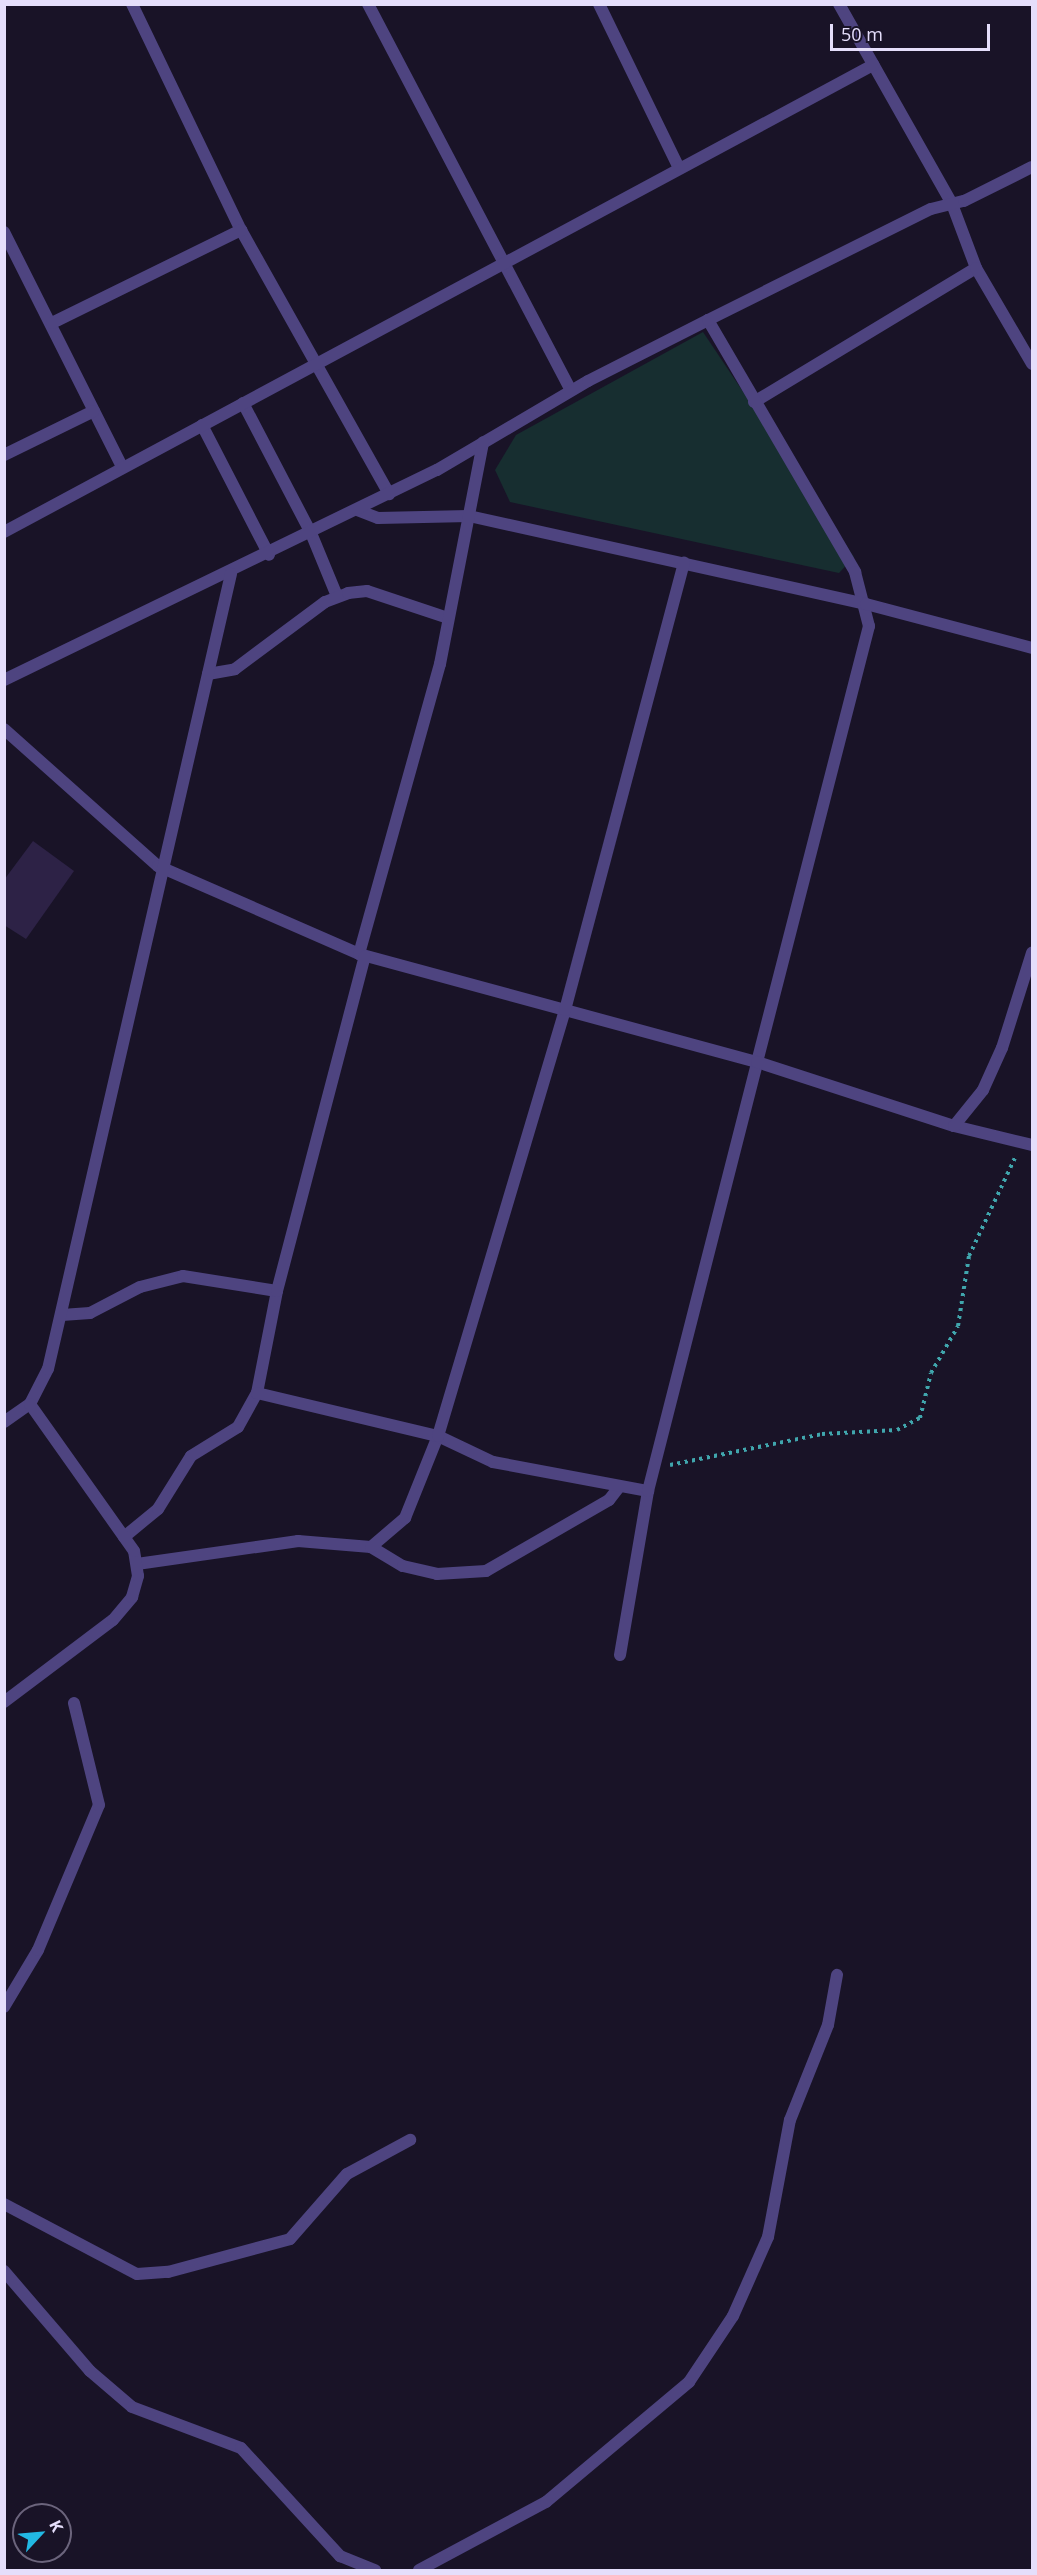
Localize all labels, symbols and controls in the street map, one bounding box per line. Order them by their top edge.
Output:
scale bar [833,12,994,50]
text: 50 m [841,22,883,46]
north arrow [12,2503,72,2563]
text: K [44,2516,69,2536]

